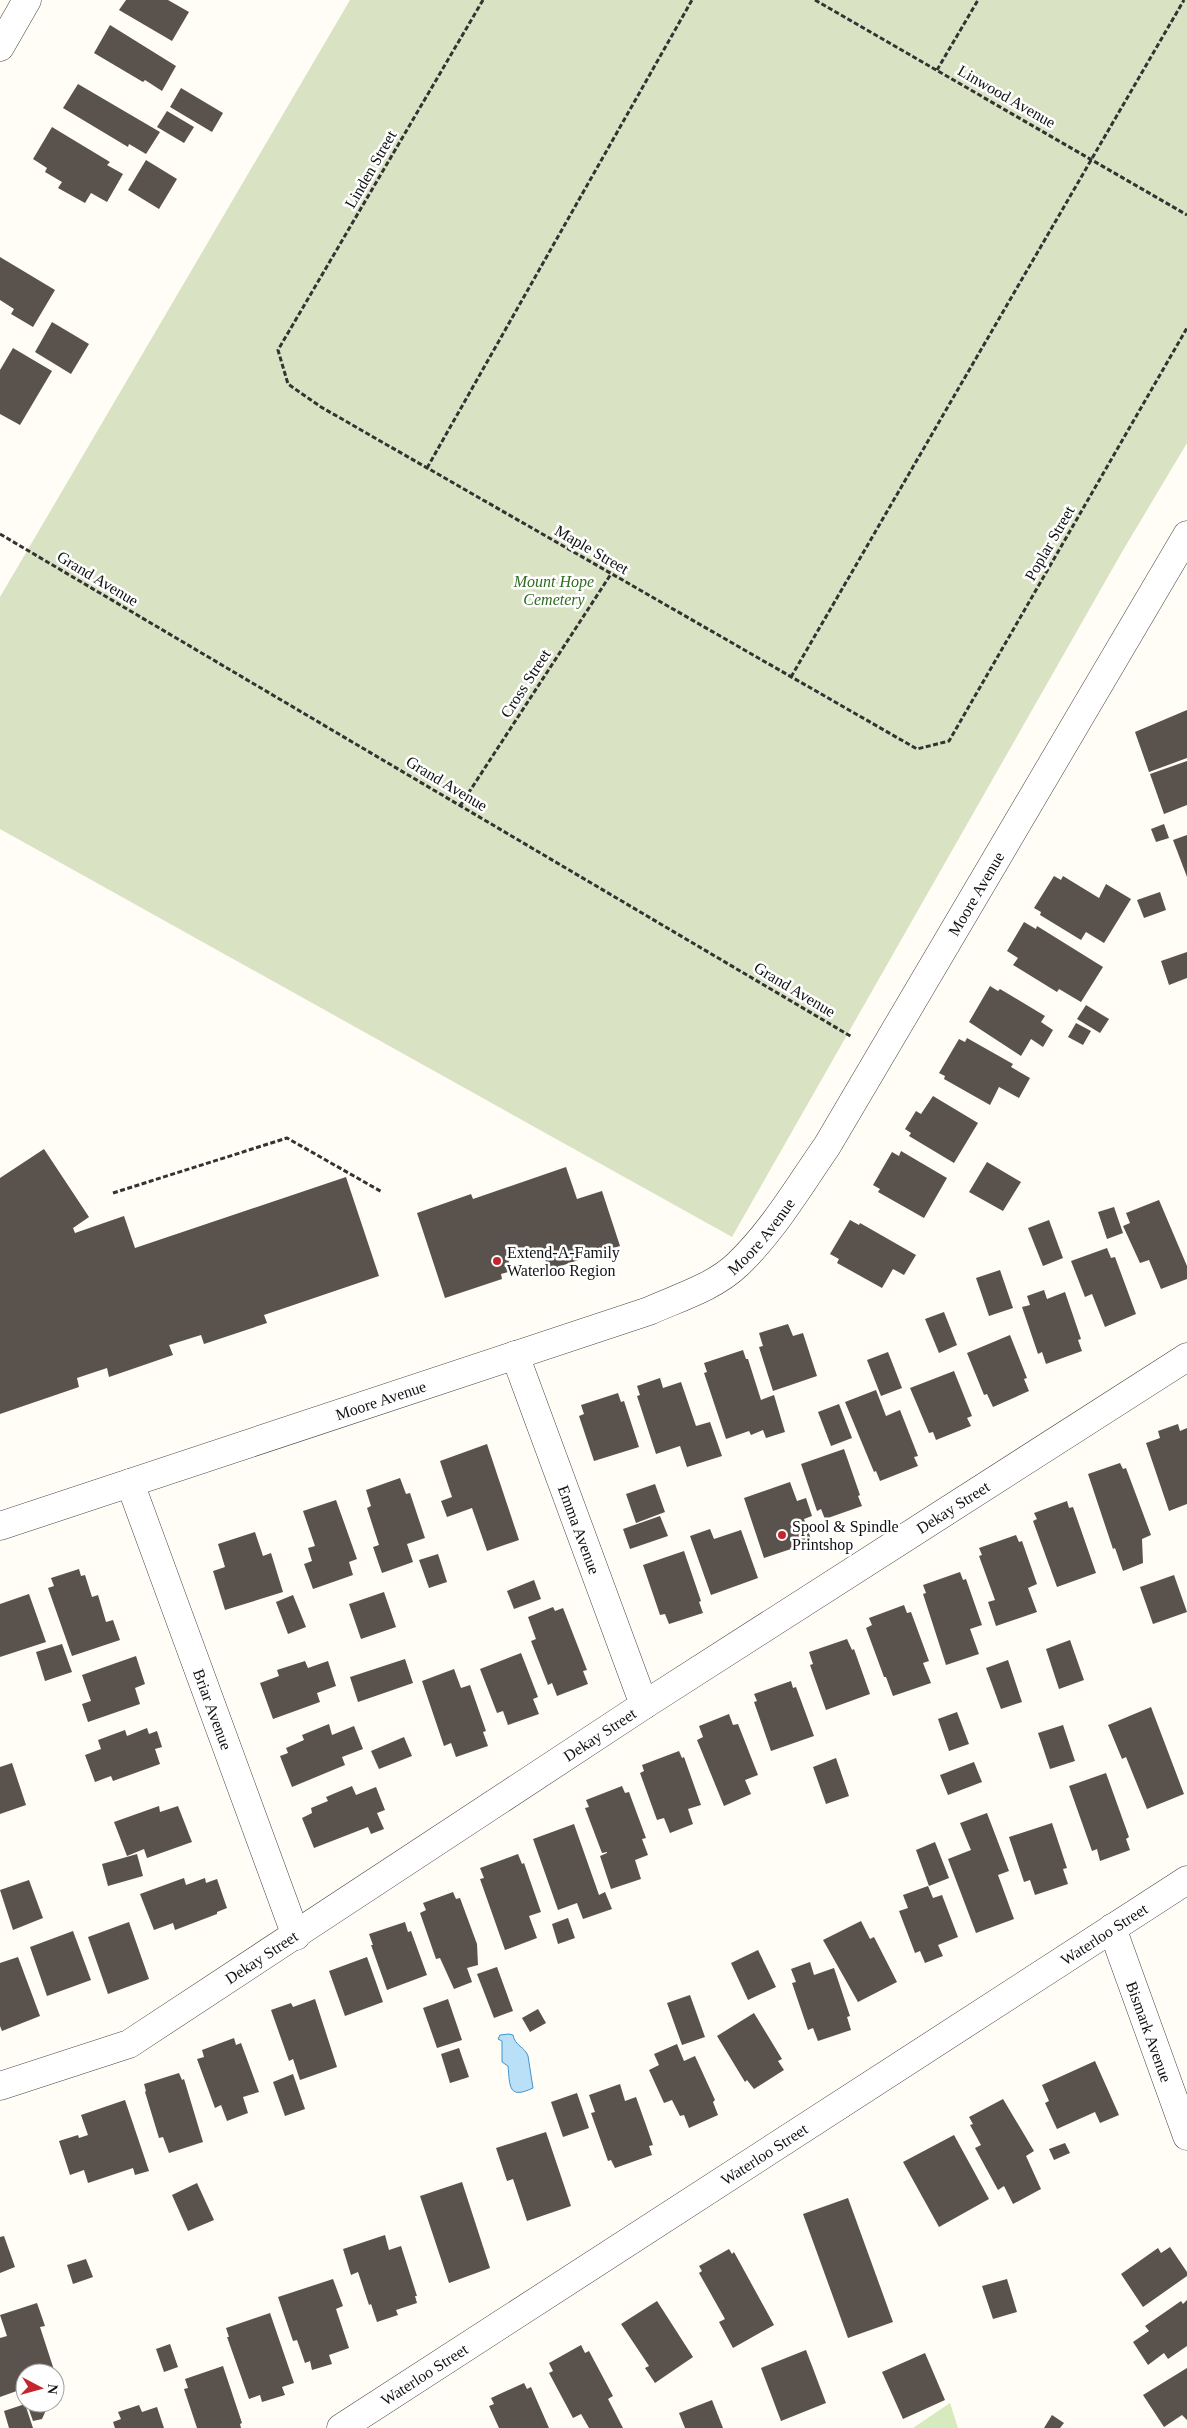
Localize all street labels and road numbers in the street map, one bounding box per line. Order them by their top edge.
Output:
street label: Linwood Avenue [955,62,1058,131]
street label: Linden Street [341,127,400,211]
street label: Poplar Street [1021,503,1079,584]
street label: Maple Street [551,522,632,578]
street label: Grand Avenue [54,548,141,609]
street label: Cross Street [497,646,554,721]
street label: Grand Avenue [403,753,490,814]
street label: Moore Avenue [945,849,1007,939]
street label: Grand Avenue [751,959,838,1020]
street label: Moore Avenue [724,1195,798,1278]
street label: Moore Avenue [333,1377,428,1423]
street label: Dekay Street [913,1478,993,1537]
street label: Emma Avenue [555,1483,603,1577]
street label: Briar Avenue [190,1667,235,1752]
street label: Dekay Street [560,1704,640,1765]
street label: Waterloo Street [1058,1900,1151,1968]
street label: Dekay Street [222,1927,301,1987]
street label: Bismark Avenue [1123,1979,1175,2084]
street label: Waterloo Street [718,2120,811,2189]
street label: Waterloo Street [378,2340,471,2409]

